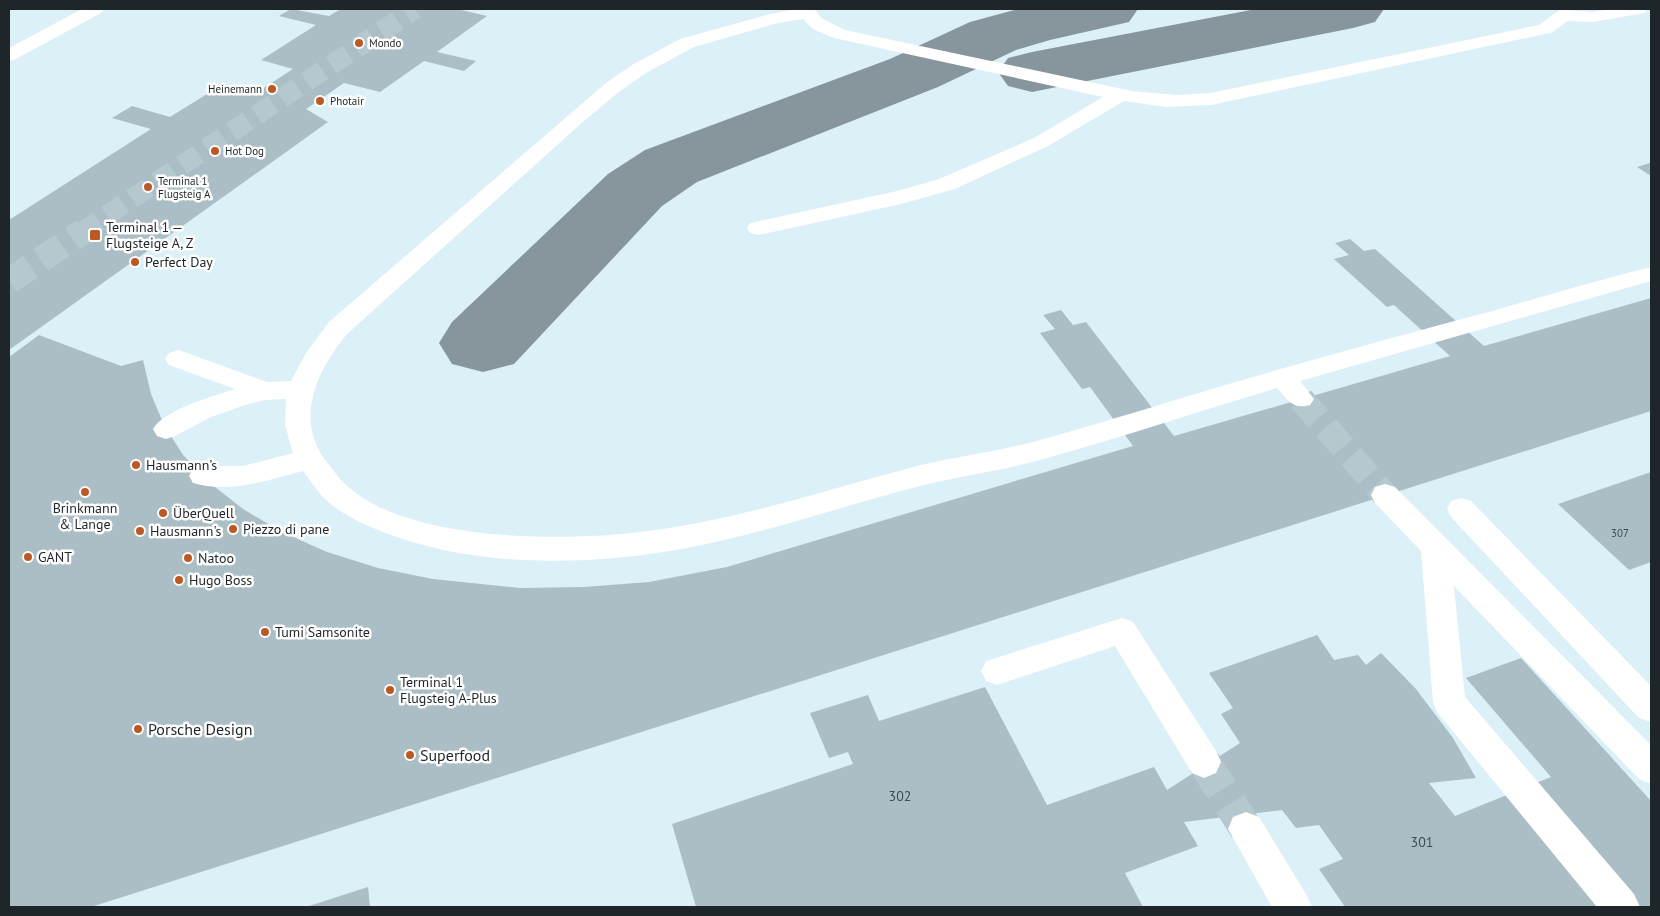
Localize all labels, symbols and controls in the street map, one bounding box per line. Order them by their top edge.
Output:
place label: Mondo [369,36,402,50]
marker: Mondo [353,37,365,49]
place label: Heinemann [208,82,262,96]
marker: Heinemann [266,83,278,95]
place label: Photair [330,94,364,108]
marker: Photair [314,95,326,107]
place label: Hot Dog [225,144,264,158]
marker: Hot Dog [209,145,221,157]
place label: Terminal 1 Flugsteig A [158,174,211,201]
marker: Terminal 1 Flugsteig A [142,181,154,193]
place label: Terminal 1 — Flugsteige A, Z [106,218,194,252]
marker: Terminal 1 — Flugsteige A, Z [88,228,102,242]
place label: Perfect Day [145,253,213,271]
marker: Perfect Day [129,256,141,268]
place label: Hausmann’s [146,456,217,474]
marker: Hausmann’s [130,459,142,471]
marker: Brinkmann & Lange [79,486,91,498]
place label: Brinkmann & Lange [53,499,117,533]
place label: ÜberQuell [173,504,234,522]
marker: ÜberQuell [157,507,169,519]
place label: Piezzo di pane [243,520,329,538]
place label: Hausmann's [150,522,222,540]
marker: Piezzo di pane [227,523,239,535]
marker: Hausmann's [134,525,146,537]
house number: 307 [1611,526,1629,540]
place label: GANT [38,548,72,566]
place label: Natoo [198,549,234,567]
marker: GANT [22,551,34,563]
marker: Natoo [182,552,194,564]
place label: Hugo Boss [189,571,252,589]
marker: Hugo Boss [173,574,185,586]
place label: Tumi Samsonite [275,623,370,641]
marker: Tumi Samsonite [259,626,271,638]
place label: Terminal 1 Flugsteig A-Plus [400,673,497,707]
marker: Terminal 1 Flugsteig A-Plus [384,684,396,696]
place label: Porsche Design [148,719,252,739]
marker: Porsche Design [132,723,144,735]
place label: Superfood [420,745,490,765]
marker: Superfood [404,749,416,761]
house number: 302 [889,787,911,805]
house number: 301 [1411,833,1433,851]

